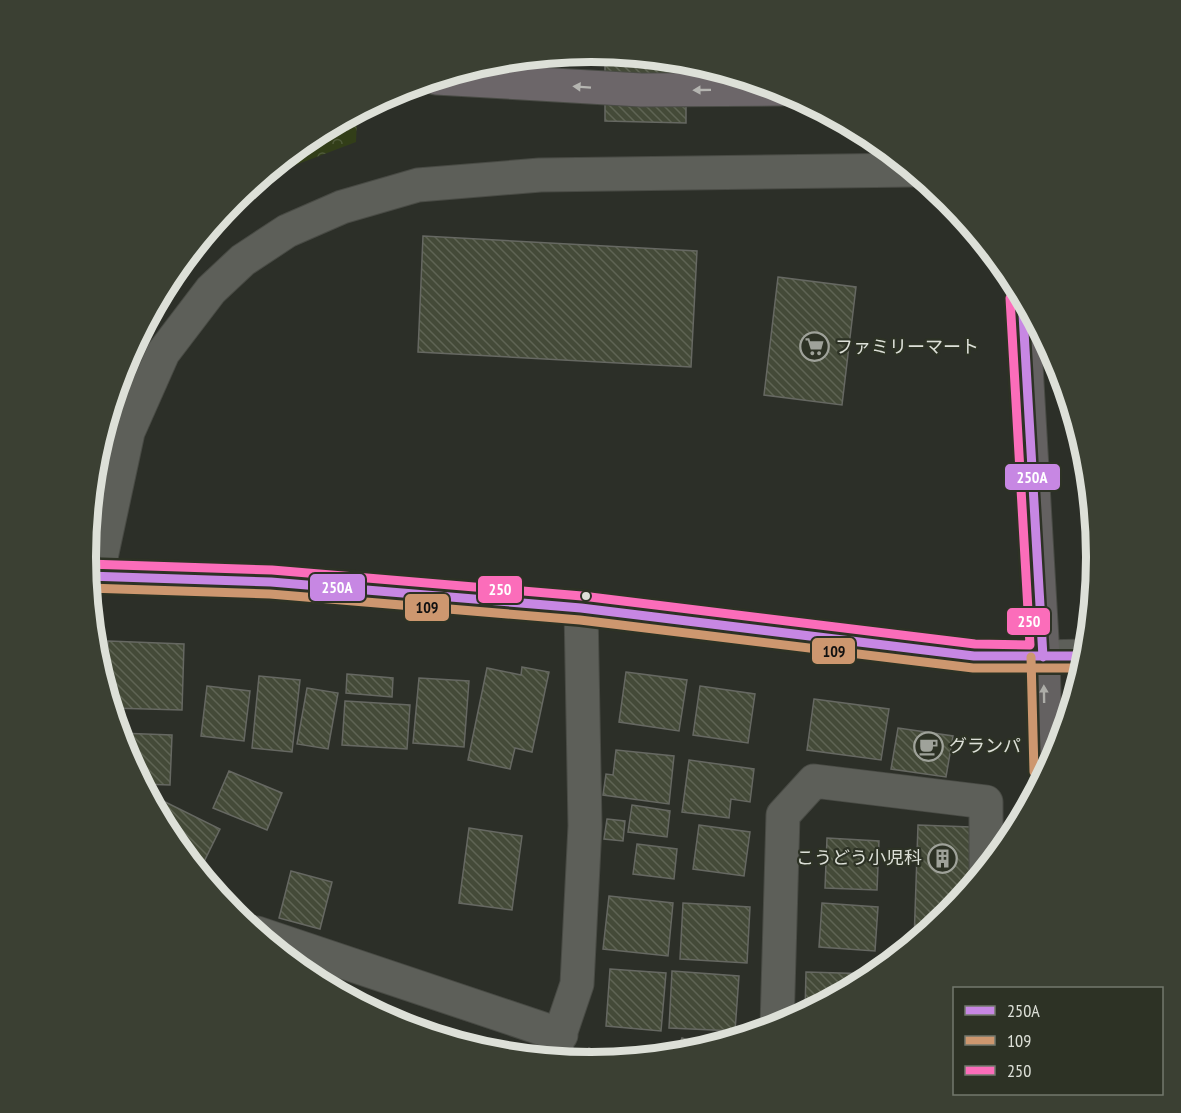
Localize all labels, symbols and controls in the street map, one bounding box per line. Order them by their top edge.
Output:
one-way arrow [573,82,592,91]
one-way arrow [693,85,712,95]
supermarket icon: ファミリーマート [798,331,830,363]
place label: ファミリーマート [835,335,979,358]
line badge: 250A [1004,463,1061,491]
text: 250A [1017,467,1048,487]
line badge: 250A [309,573,366,602]
line badge: 250 [477,575,523,604]
text: 250A [322,577,353,597]
text: 250 [489,579,512,599]
unlabelled marker [580,590,592,602]
line badge: 109 [404,593,450,622]
text: 109 [416,597,438,617]
line badge: 250 [1006,607,1051,636]
text: 250 [1018,611,1041,631]
line badge: 109 [811,637,856,665]
text: 109 [823,641,845,661]
one-way arrow [1039,684,1049,703]
cafe icon: グランパ [912,730,944,762]
place label: グランパ [949,734,1021,757]
building icon: こうどう小児科 [927,842,959,874]
place label: こうどう小児科 [796,846,922,869]
legend [953,987,1163,1095]
text: 250A [1007,999,1040,1022]
text: 109 [1007,1029,1031,1052]
text: 250 [1007,1059,1031,1082]

